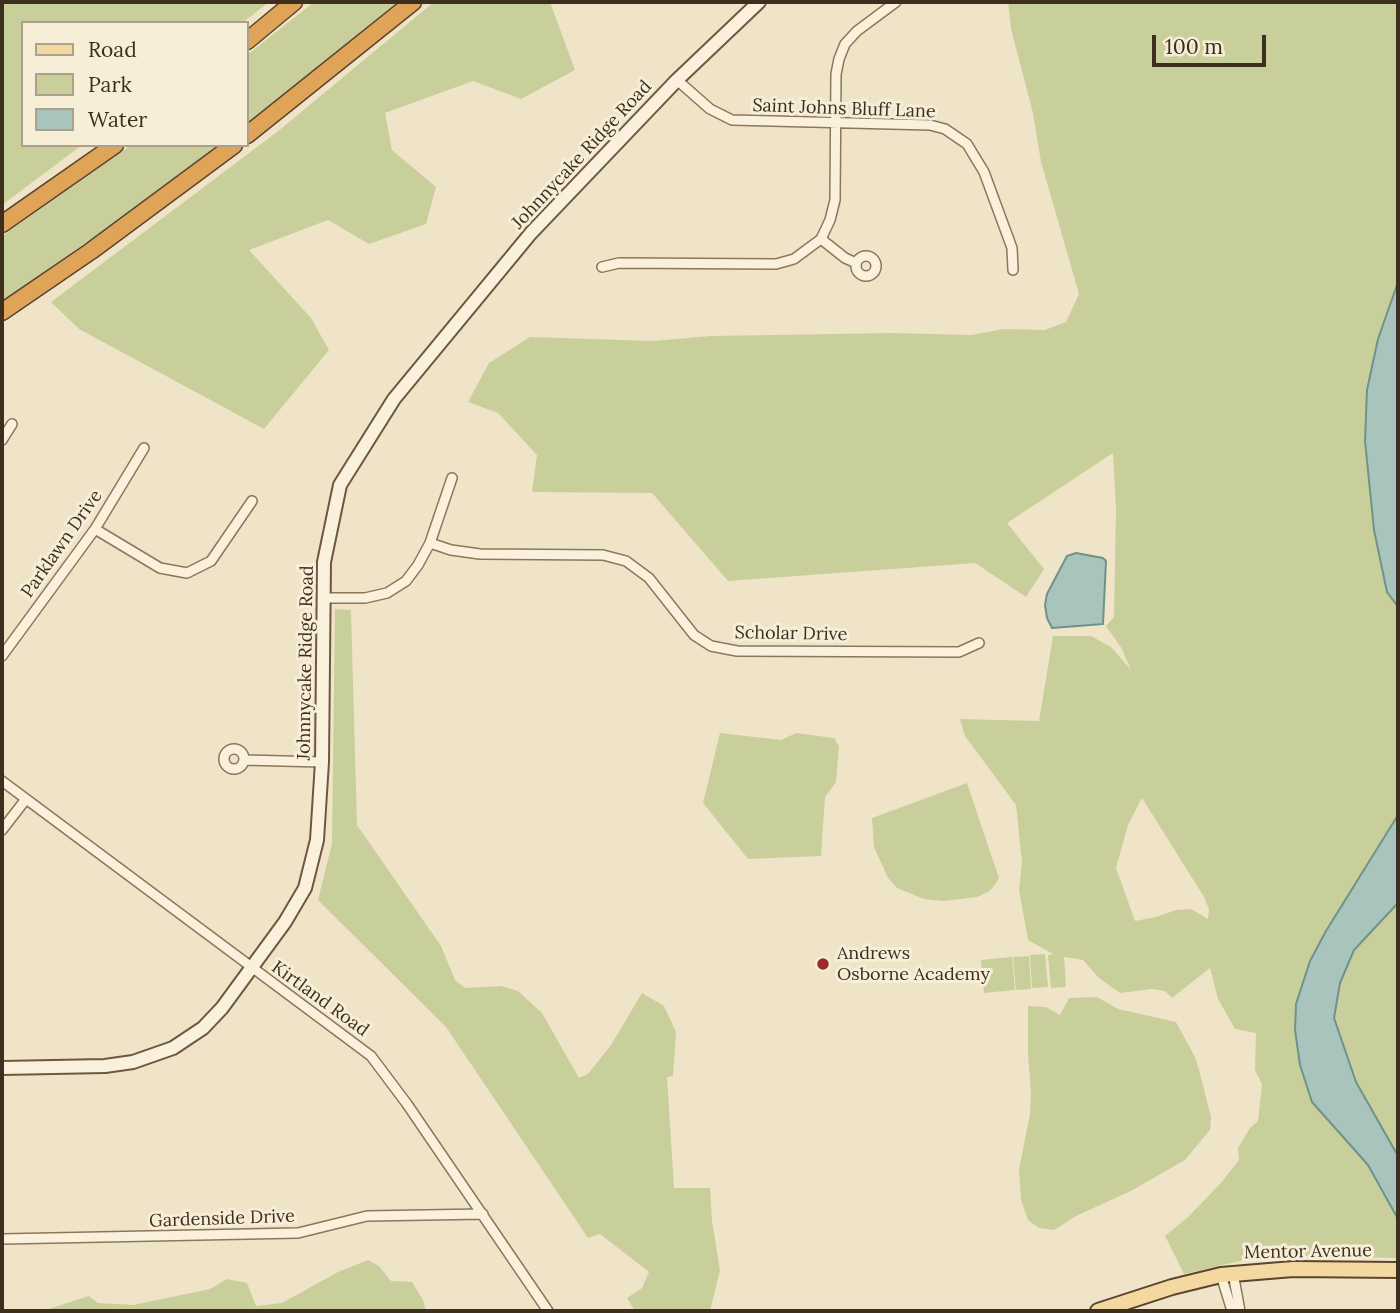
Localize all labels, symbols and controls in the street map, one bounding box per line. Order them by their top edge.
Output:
legend [21,21,248,147]
scale bar [1155,21,1269,65]
text: 100 m [1165,33,1223,60]
text: Road [88,36,137,63]
text: Park [88,71,132,98]
street label: Johnnycake Ridge Road [508,76,656,234]
street label: Saint Johns Bluff Lane [752,95,936,123]
text: Water [88,106,147,133]
street label: Parklawn Drive [17,486,107,602]
street label: Johnnycake Ridge Road [293,565,319,761]
street label: Scholar Drive [734,622,848,646]
place label: Andrews Osborne Academy [837,943,990,986]
marker: Andrews Osborne Academy [815,956,831,972]
street label: Kirtland Road [267,957,373,1041]
street label: Gardenside Drive [149,1206,295,1232]
street label: Mentor Avenue [1244,1240,1372,1264]

